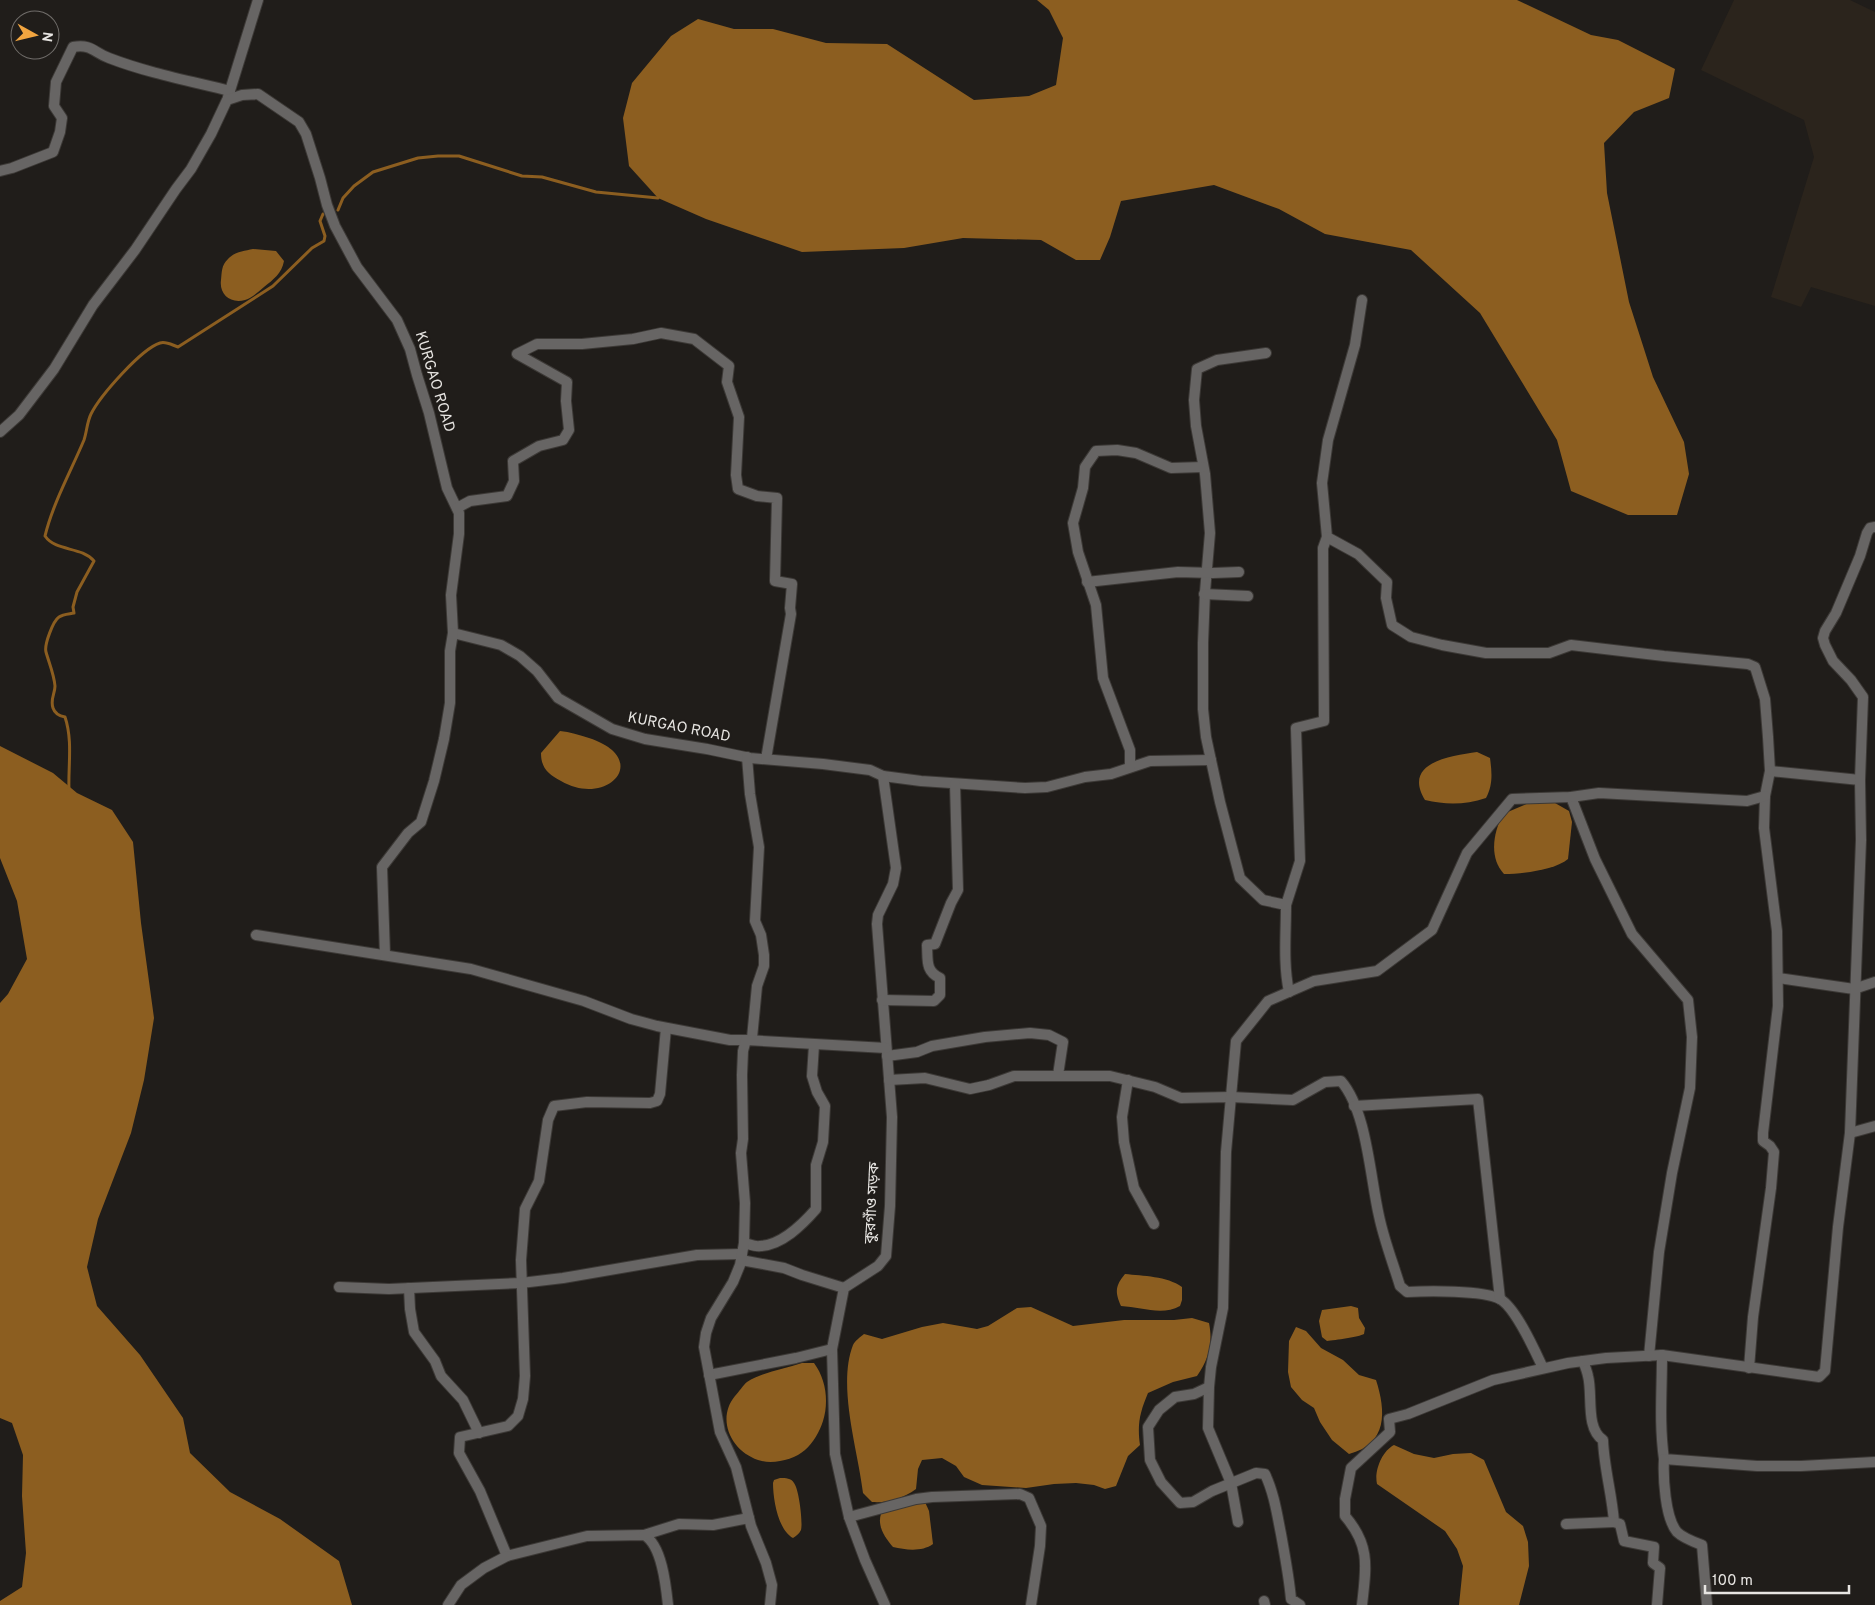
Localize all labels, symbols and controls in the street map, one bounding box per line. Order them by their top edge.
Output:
north arrow [10,10,60,60]
text: N [37,30,56,43]
street label: KURGAO ROAD [410,329,458,435]
street label: KURGAO ROAD [626,709,732,747]
street label: কুরগাঁও সড়ক [860,1161,885,1245]
scale bar [1705,1562,1849,1594]
text: 100 m [1712,1572,1753,1591]

